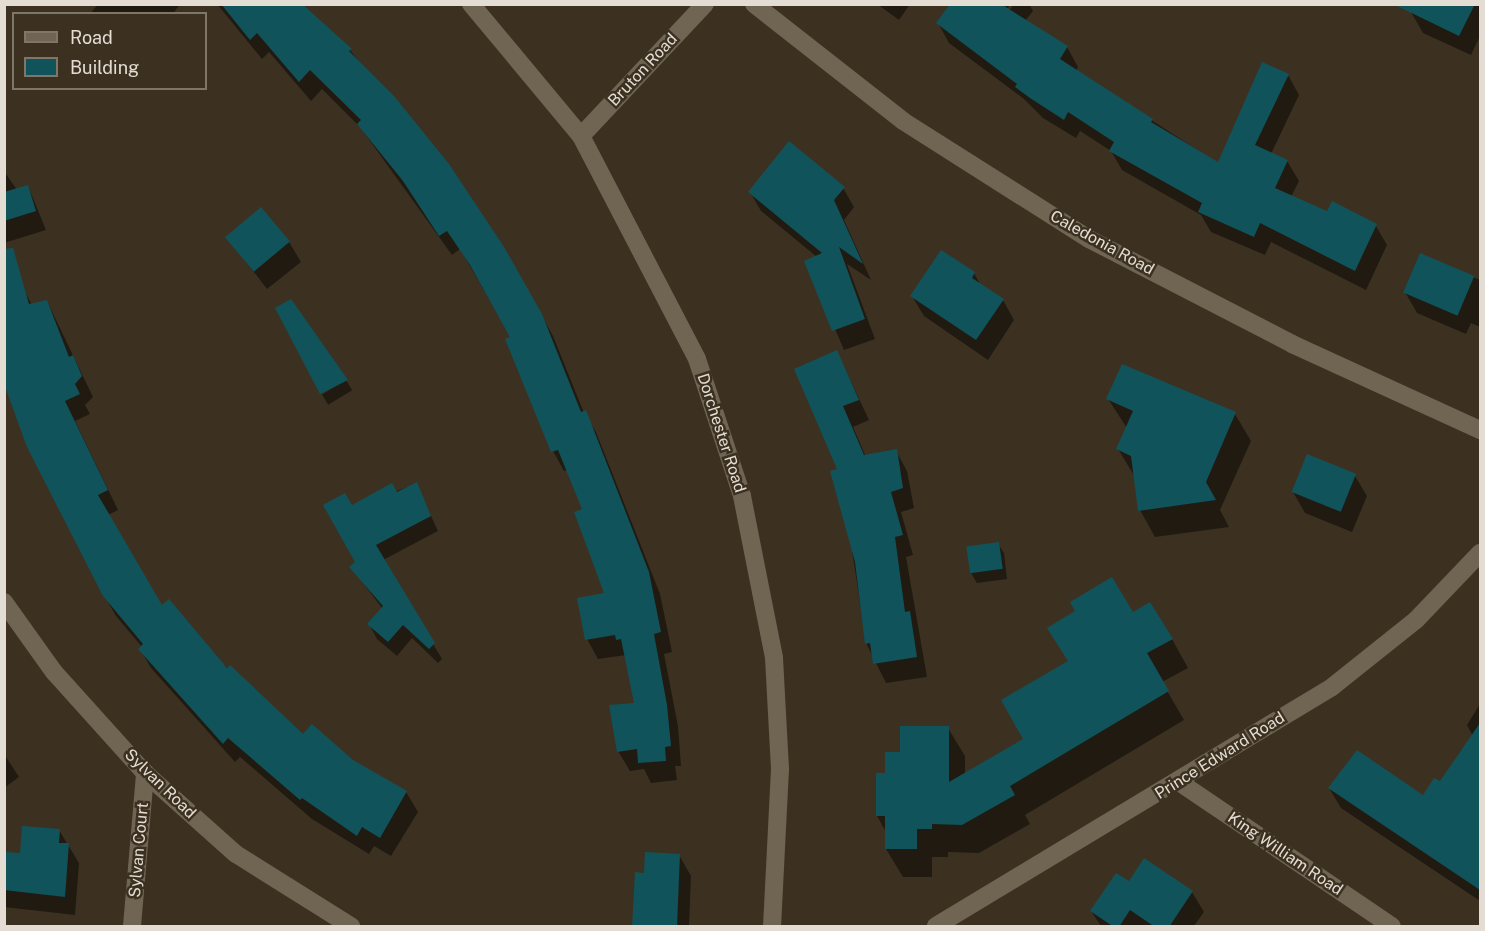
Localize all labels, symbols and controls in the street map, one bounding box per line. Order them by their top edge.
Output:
legend [12,12,207,90]
text: Road [70,27,113,48]
street label: Bruton Road [604,30,682,110]
text: Building [70,57,139,78]
street label: Caledonia Road [1047,207,1157,279]
street label: Dorchester Road [693,371,749,495]
street label: Prince Edward Road [1152,708,1288,804]
street label: Sylvan Road [120,745,200,823]
street label: Sylvan Court [125,802,153,898]
street label: King William Road [1224,808,1346,900]

